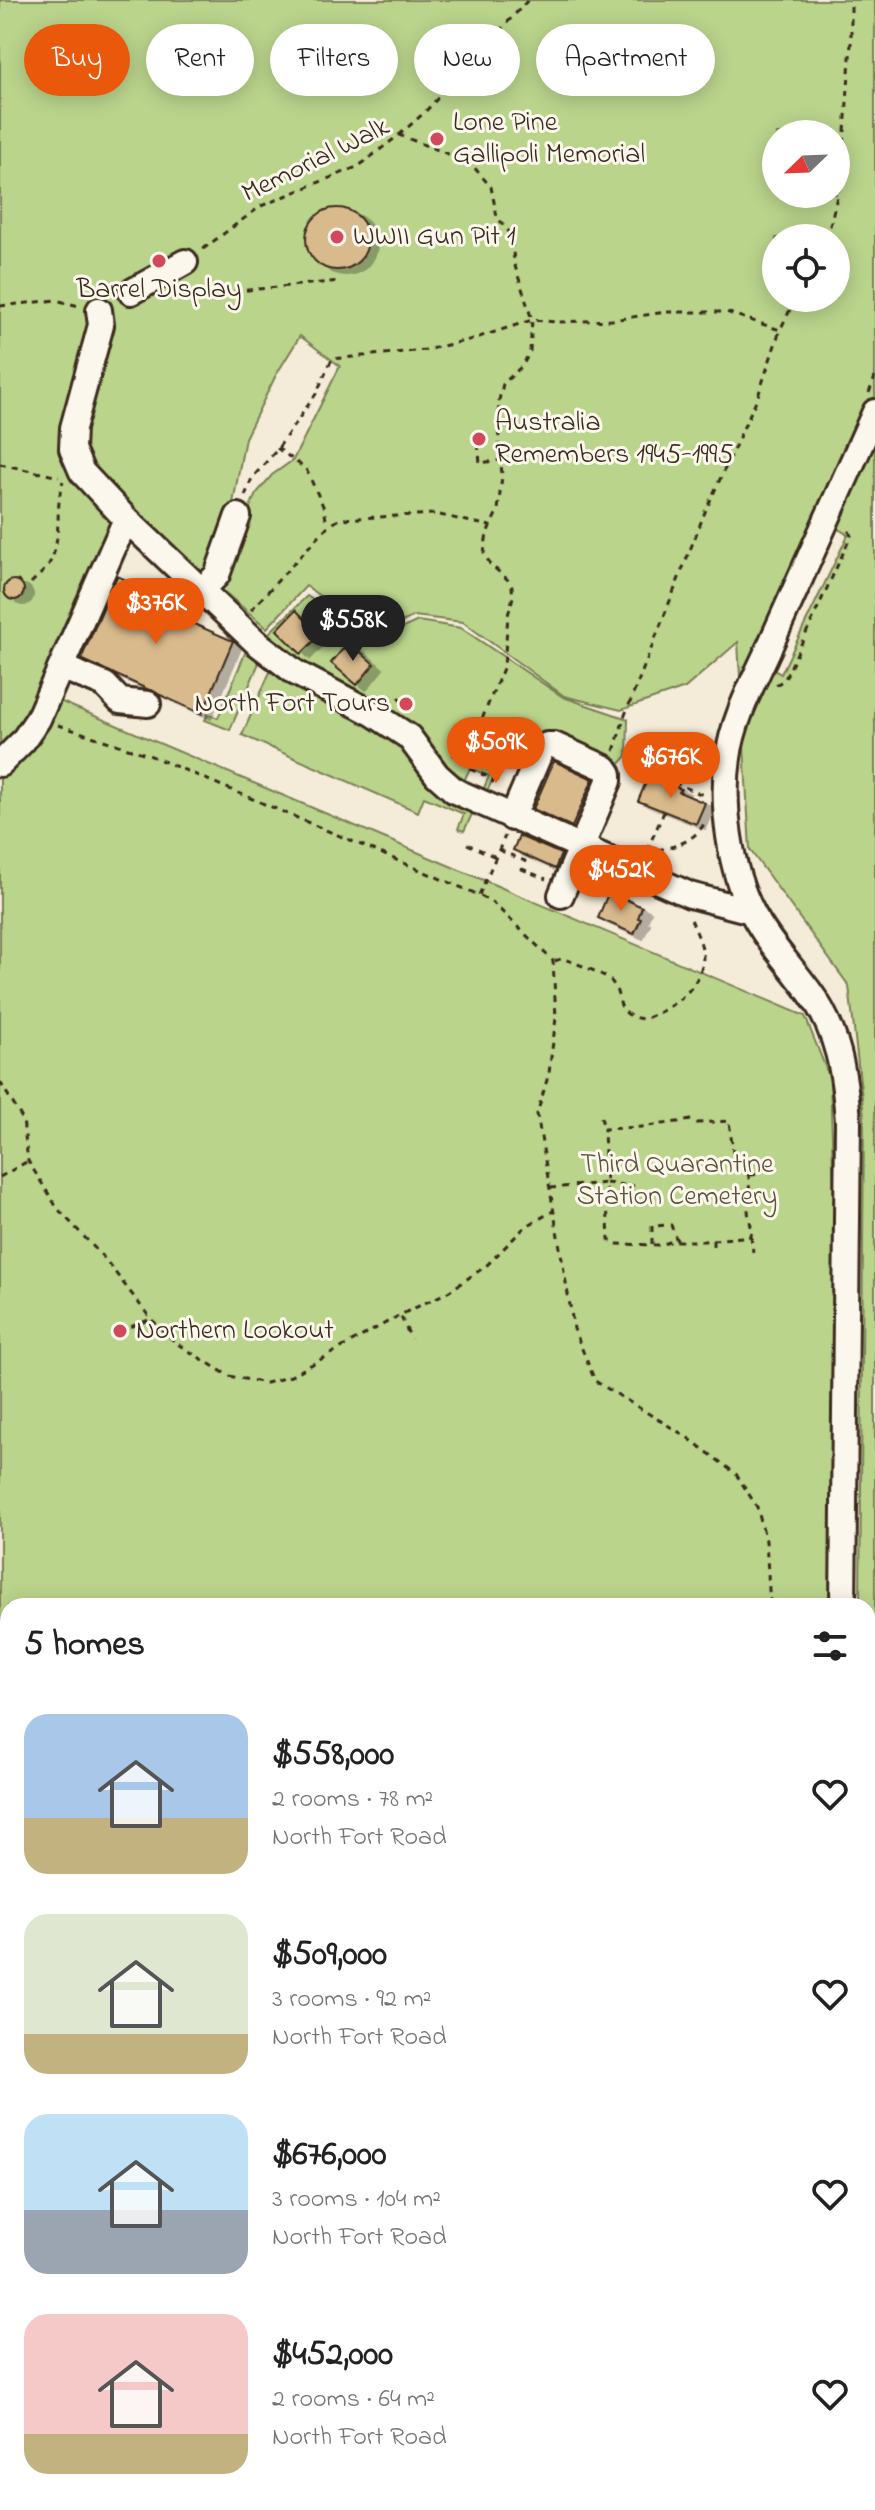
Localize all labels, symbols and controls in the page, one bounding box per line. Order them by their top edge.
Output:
chip: Buy [24,24,130,96]
chip: Rent [146,24,254,96]
chip: Filters [270,24,398,96]
chip: New [414,24,520,96]
chip: Apartment [536,24,715,96]
place label: Lone Pine Gallipoli Memorial [453,103,645,176]
street label: Memorial Walk [235,107,398,215]
north arrow [762,120,850,208]
map controls [762,120,850,312]
marker: Lone Pine Gallipoli Memorial [428,130,446,148]
place label: WWII Gun Pit 1 [353,217,516,258]
button: locate [762,224,850,312]
marker: WWII Gun Pit 1 [328,228,346,246]
marker: Barrel Display [150,252,168,270]
place label: Barrel Display [75,270,242,311]
place label: Australia Remembers 1945-1995 [495,403,733,476]
marker: Australia Remembers 1945-1995 [470,430,488,448]
pin: $376K [100,578,212,646]
text: $376K [125,585,187,623]
pin: $558K [297,595,409,663]
text: $558K [319,602,387,640]
place label: North Fort Tours [195,684,390,725]
marker: North Fort Tours [397,695,415,713]
pin: $509K [440,717,552,785]
text: $509K [465,724,527,762]
pin: $676K [615,732,727,800]
text: $676K [640,739,702,777]
pin: $452K [565,845,677,913]
text: $452K [588,852,654,890]
park label: Third Quarantine Station Cemetery [577,1145,777,1218]
place label: Northern Lookout [136,1311,334,1352]
marker: Northern Lookout [111,1322,129,1340]
text: 5 homes [24,1621,145,1671]
icon: filters [808,1624,852,1668]
text: $558,000 [272,1731,394,1781]
icon: home [88,1746,184,1842]
icon: heart [808,1772,852,1816]
text: 2 rooms · 78 m² [272,1781,433,1819]
text: North Fort Road [272,1819,447,1857]
text: $509,000 [272,1931,387,1981]
icon: home [88,1946,184,2042]
icon: heart [808,1972,852,2016]
text: 3 rooms · 92 m² [272,1981,431,2019]
text: North Fort Road [272,2019,447,2057]
text: $676,000 [272,2131,386,2181]
icon: home [88,2146,184,2242]
icon: heart [808,2172,852,2216]
text: 3 rooms · 104 m² [272,2181,441,2219]
text: North Fort Road [272,2219,447,2257]
text: $452,000 [272,2331,393,2381]
icon: home [88,2346,184,2442]
icon: heart [808,2372,852,2416]
text: 2 rooms · 64 m² [272,2381,435,2419]
text: North Fort Road [272,2419,447,2457]

